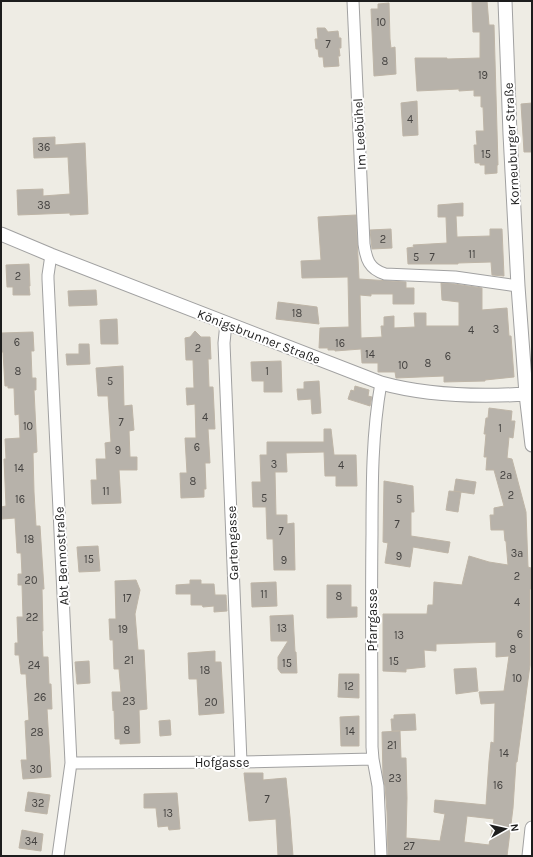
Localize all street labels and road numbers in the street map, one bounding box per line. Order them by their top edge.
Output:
street label: Korneuburger Straße [501,82,522,206]
street label: Im Leebühel [350,98,369,170]
street label: Königsbrunner Straße [195,306,323,367]
street label: Gartengasse [224,505,241,580]
street label: Abt Bennostraße [51,506,72,606]
street label: Pfarrgasse [365,588,380,651]
street label: Hofgasse [195,755,250,770]

